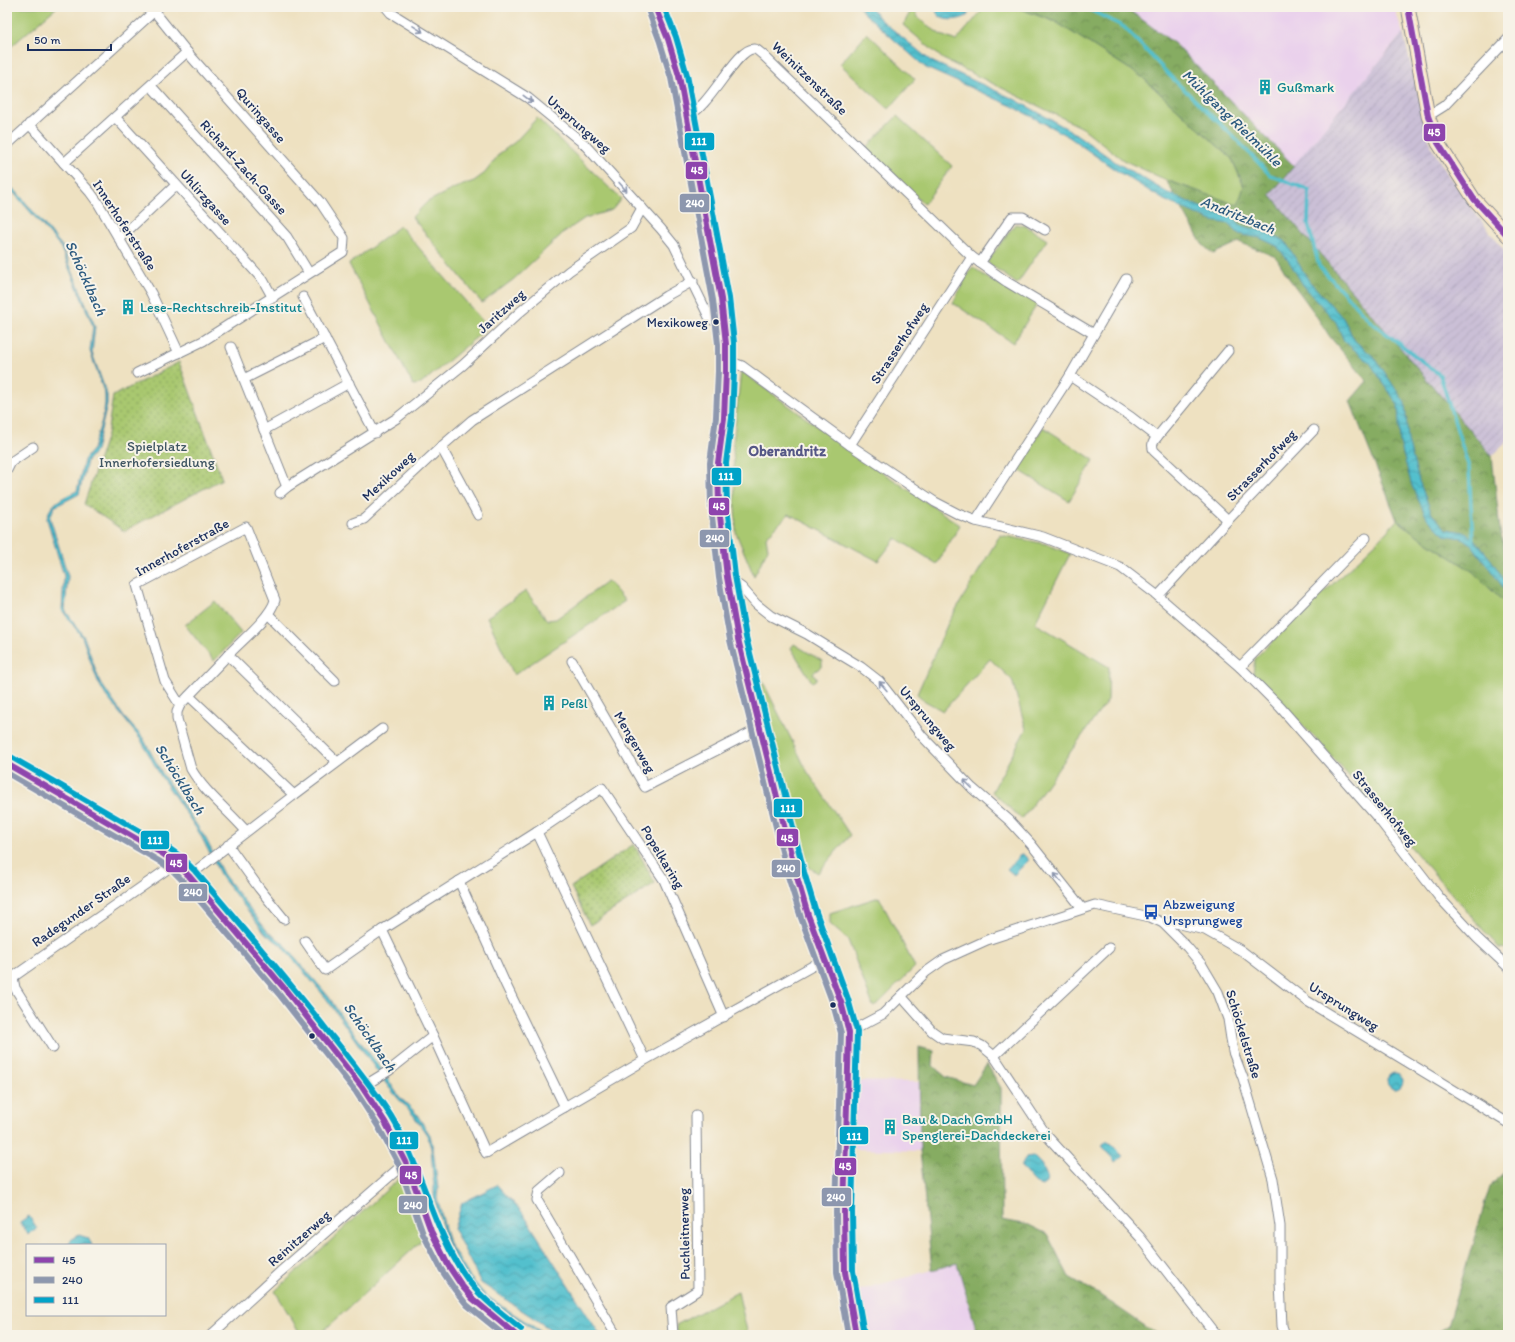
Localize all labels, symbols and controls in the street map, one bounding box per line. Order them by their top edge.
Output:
scale bar [28,26,111,52]
one-way arrow [412,26,424,34]
text: 50 m [34,33,60,47]
street label: Weinitzenstraße [768,38,851,119]
water label: Mühlgang Rielmühle [1178,66,1286,171]
building icon: Gußmark [1256,78,1274,96]
place label: Gußmark [1277,79,1335,96]
street label: Quringasse [232,84,290,147]
street label: Ursprungweg [543,92,615,158]
one-way arrow [522,95,533,103]
street label: Richard-Zach-Gasse [196,116,291,219]
line badge: 45 [1423,123,1446,142]
text: 45 [1428,126,1440,139]
line badge: 111 [684,132,715,151]
text: 111 [691,135,708,148]
line badge: 45 [685,161,708,180]
text: 45 [691,164,703,177]
street label: Uhlirzgasse [176,166,235,229]
street label: Innerhoferstraße [89,177,160,274]
one-way arrow [619,181,628,192]
water label: Andritzbach [1198,192,1278,238]
line badge: 240 [679,193,710,213]
text: 240 [685,197,705,210]
water label: Schöcklbach [61,238,111,319]
street label: Jaritzweg [474,285,529,337]
building icon: Lese-Rechtschreib-Institut [119,298,137,316]
place label: Lese-Rechtschreib-Institut [140,299,302,316]
street label: Strasserhofweg [867,299,932,387]
place label: Mexikoweg [647,315,708,330]
marker: Mexikoweg [711,317,721,327]
street label: Strasserhofweg [1223,425,1300,505]
park label: Spielplatz Innerhofersiedlung [99,438,216,471]
district label: Oberandritz [748,442,827,460]
street label: Mexikoweg [358,447,419,505]
line badge: 111 [711,467,742,486]
text: 111 [718,470,735,483]
line badge: 45 [708,497,730,516]
text: 45 [713,500,725,513]
street label: Innerhoferstraße [132,514,232,580]
line badge: 240 [699,529,730,548]
text: 240 [705,532,725,545]
one-way arrow [878,681,888,691]
street label: Ursprungweg [895,682,960,755]
building icon: Peßl [540,694,558,712]
place label: Peßl [561,695,588,712]
street label: Mengerweg [610,708,659,777]
water label: Schöcklbach [151,740,209,818]
street label: Strasserhofweg [1349,767,1421,851]
one-way arrow [963,779,973,789]
line badge: 111 [773,798,803,818]
text: 111 [780,802,797,815]
street label: Popelkaring [637,822,689,893]
line badge: 45 [776,828,799,847]
line badge: 111 [140,830,170,850]
text: 45 [781,832,793,845]
text: 111 [147,834,164,847]
line badge: 45 [165,853,188,873]
text: 45 [170,857,182,870]
line badge: 240 [771,859,801,878]
text: 240 [776,862,796,875]
street label: Radegunder Straße [29,870,134,951]
one-way arrow [1053,872,1062,883]
line badge: 240 [178,883,208,902]
text: 240 [183,886,203,899]
place label: Abzweigung Ursprungweg [1163,896,1244,929]
bus stop icon: Abzweigung Ursprungweg [1142,903,1160,921]
street label: Ursprungweg [1305,978,1383,1035]
street label: Schöckelstraße [1222,988,1265,1081]
water label: Schöcklbach [340,999,401,1075]
unlabelled marker [828,1000,838,1010]
unlabelled marker [307,1031,317,1041]
place label: Bau & Dach GmbH Spenglerei-Dachdeckerei [902,1111,1051,1144]
building icon: Bau & Dach GmbH Spenglerei-Dachdeckerei [881,1118,899,1136]
line badge: 111 [839,1126,869,1145]
text: 111 [846,1130,863,1143]
line badge: 111 [389,1131,419,1150]
text: 111 [396,1134,413,1147]
line badge: 45 [834,1157,857,1176]
text: 45 [839,1160,851,1173]
line badge: 45 [399,1165,422,1185]
text: 45 [405,1169,417,1182]
street label: Puchleitnerweg [675,1187,694,1280]
line badge: 240 [821,1187,852,1207]
text: 240 [826,1191,846,1204]
line badge: 240 [398,1195,428,1214]
text: 240 [403,1199,423,1212]
street label: Reinitzerweg [265,1206,335,1270]
legend [26,1244,166,1316]
text: 45 [62,1253,76,1267]
text: 240 [62,1273,83,1287]
text: 111 [62,1293,79,1307]

